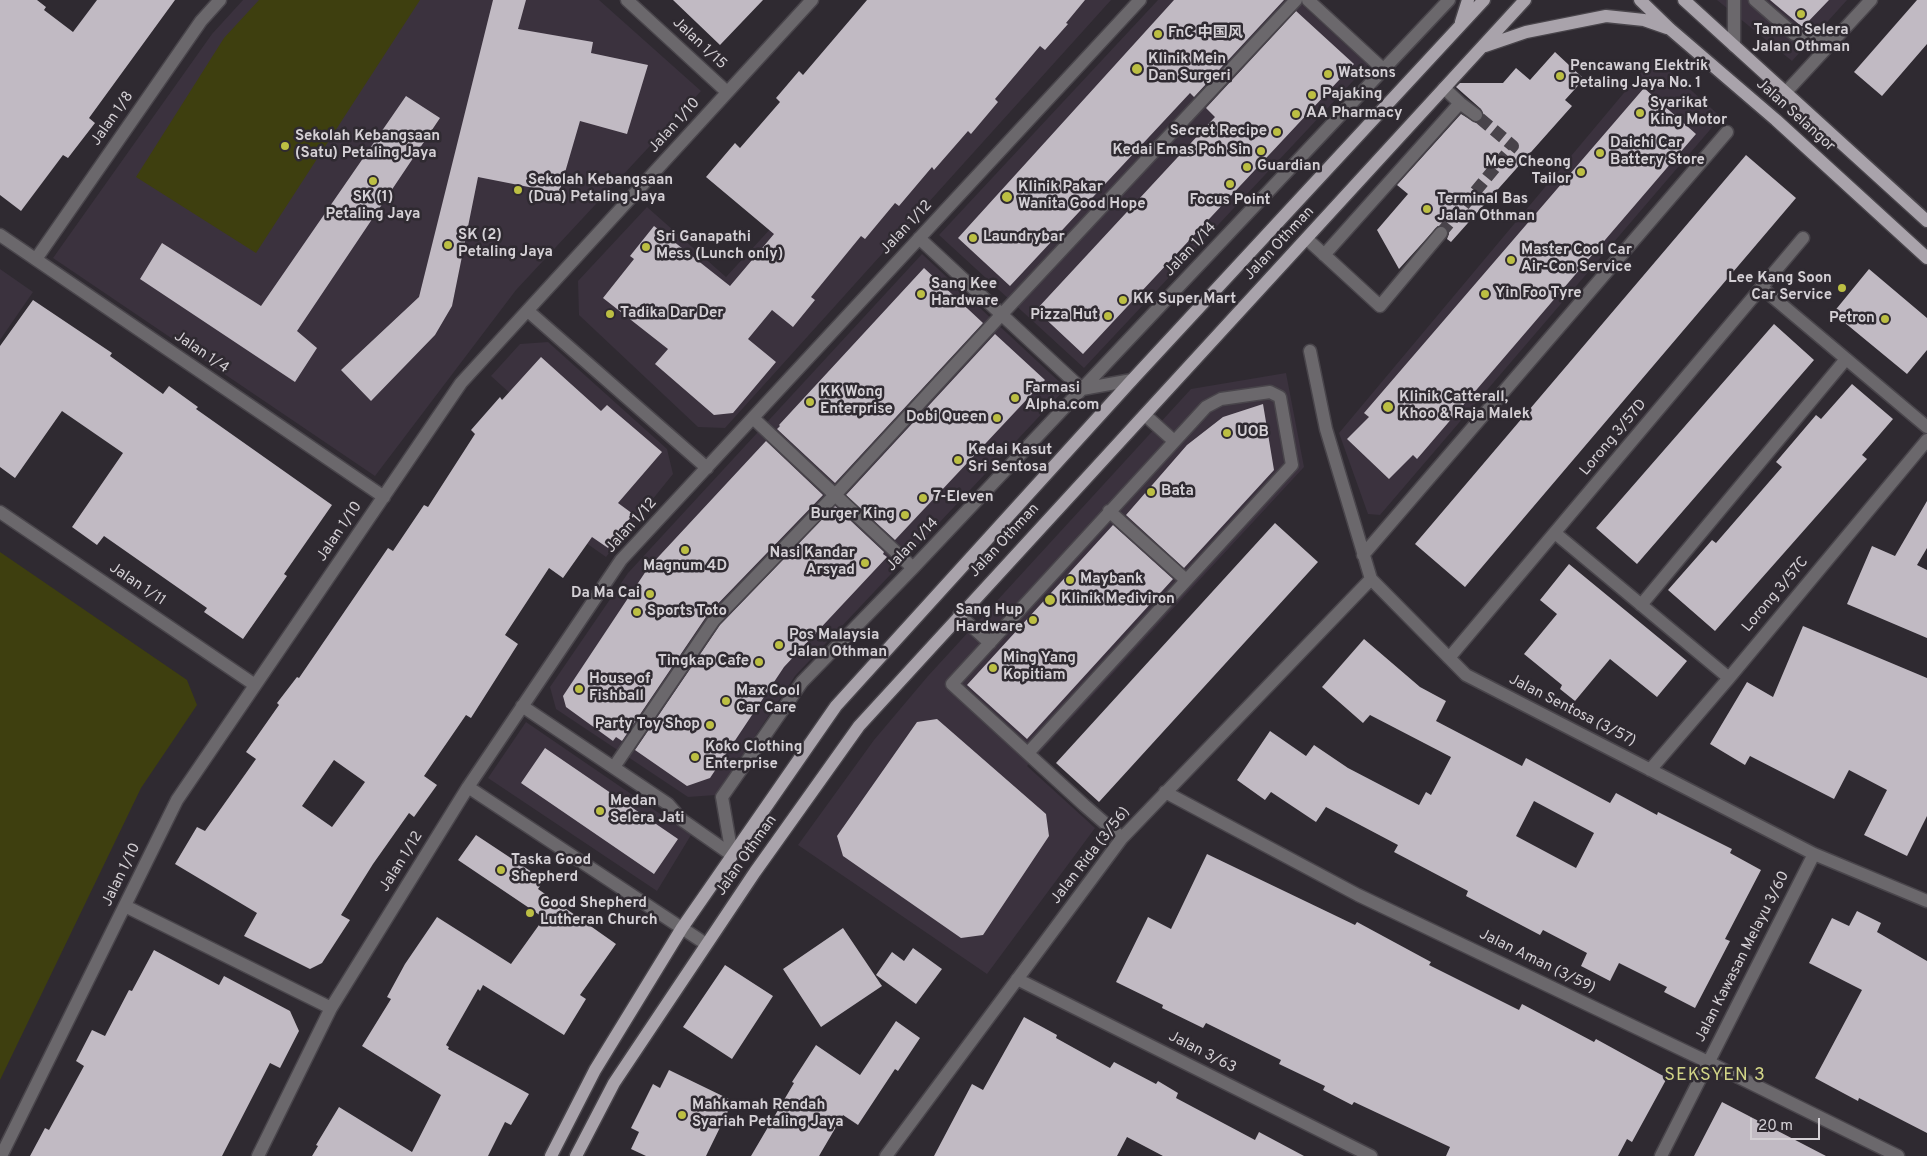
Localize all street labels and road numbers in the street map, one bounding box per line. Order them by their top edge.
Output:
street label: Jalan 1/15 [668,14,730,74]
street label: Jalan Selangor [1752,76,1838,156]
street label: Jalan 1/8 [88,88,138,150]
street label: Jalan 1/10 [645,95,705,157]
street label: Jalan 1/12 [877,197,937,259]
street label: Jalan Othman [1241,203,1319,285]
street label: Jalan 1/14 [1161,219,1221,281]
street label: Jalan 1/4 [170,328,232,378]
street label: Lorong 3/57D [1577,396,1651,480]
street label: Jalan 1/12 [603,495,661,557]
street label: Jalan 1/10 [313,499,367,565]
street label: Jalan Othman [966,500,1044,582]
street label: Jalan 1/14 [883,514,943,576]
street label: Lorong 3/57C [1739,554,1813,636]
street label: Jalan 1/11 [105,560,169,610]
street label: Jalan Sentosa (3/57) [1505,671,1639,751]
street label: Jalan Rida (3/56) [1048,804,1134,908]
street label: Jalan Othman [713,812,781,900]
street label: Jalan 1/12 [376,828,428,896]
street label: Jalan 1/10 [99,840,145,910]
street label: Jalan Kawasan Melayu 3/60 [1692,869,1794,1045]
street label: Jalan Aman (3/59) [1476,926,1598,998]
street label: Jalan 3/63 [1165,1028,1239,1078]

